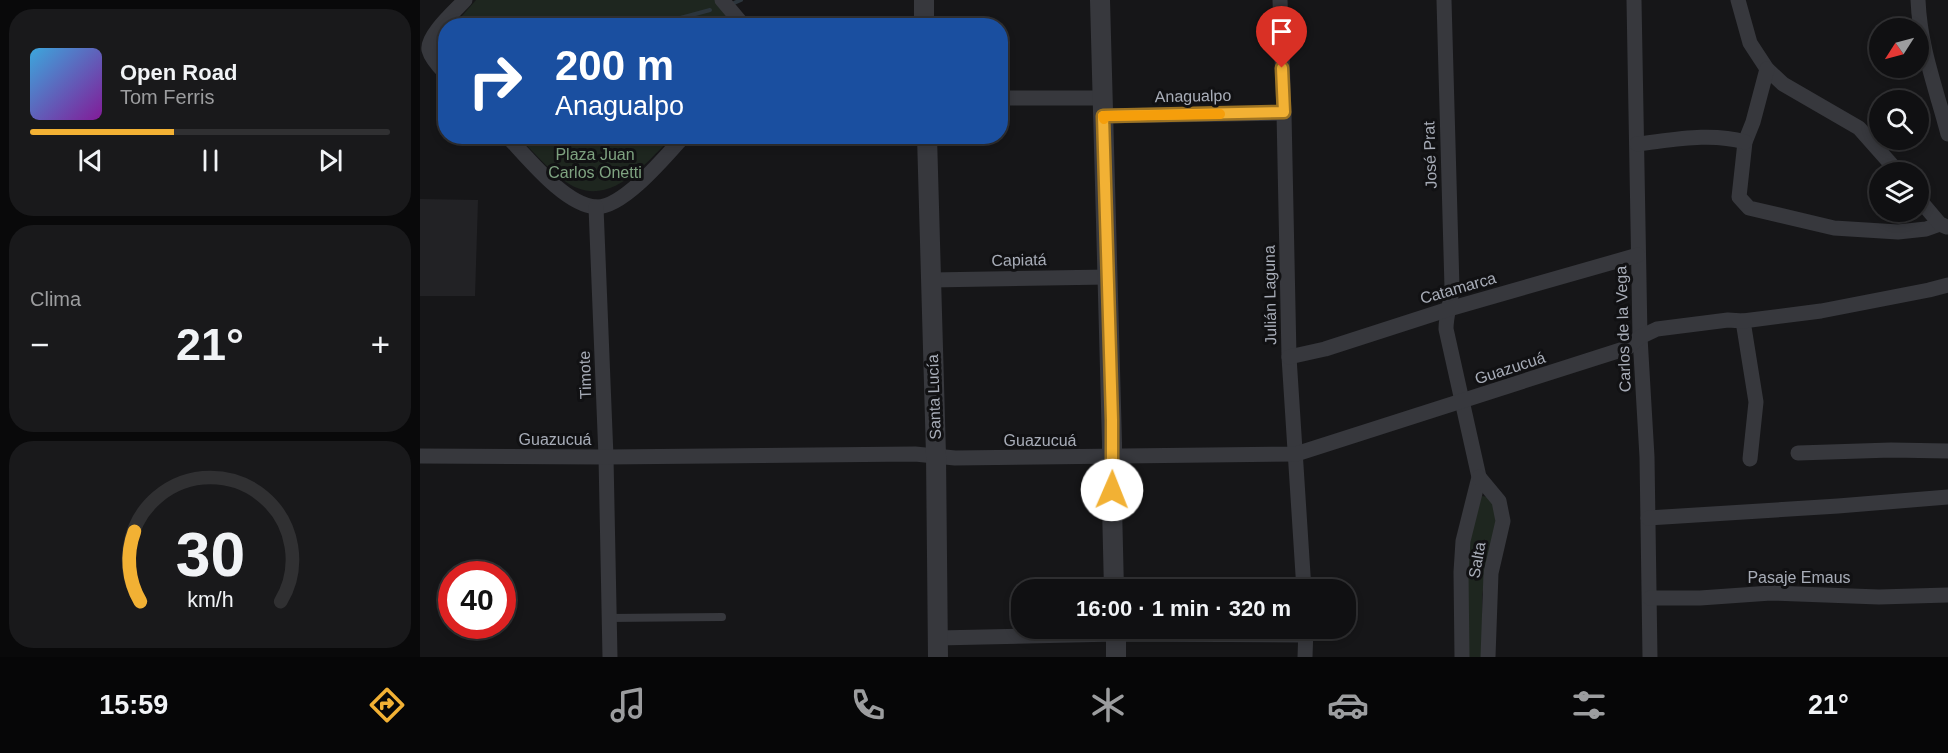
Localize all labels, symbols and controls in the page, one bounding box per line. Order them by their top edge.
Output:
pin [1256,6,1307,68]
icon: arrive [1265,15,1298,48]
north arrow [1869,18,1929,78]
map controls [1869,18,1929,222]
icon: right [456,42,534,120]
text: 200 m [555,42,674,89]
text: Open Road [120,60,237,85]
text: Tom Ferris [120,86,214,108]
street label: Anagualpo [1155,87,1232,105]
button: search [1869,90,1929,150]
text: Anagualpo [555,91,684,121]
street label: José Prat [1420,120,1440,189]
icon: previous [74,144,107,177]
icon: pause [194,144,227,177]
icon: next [314,144,347,177]
park label: Plaza Juan Carlos Onetti [548,146,642,181]
button: layers [1869,162,1929,222]
street label: Julián Laguna [1261,245,1279,345]
street label: Capiatá [991,251,1047,269]
street label: Carlos de la Vega [1612,265,1634,392]
street label: Catamarca [1418,269,1498,307]
text: Clima [30,288,81,310]
text: 21° [176,319,244,370]
text: − [30,326,49,363]
text: + [371,326,390,363]
street label: Guazucuá [1473,349,1547,387]
street label: Timote [576,350,594,399]
street label: Santa Lucía [924,354,944,440]
street label: Guazucuá [519,431,592,448]
street label: Guazucuá [1004,432,1077,449]
position arrow [1080,458,1144,522]
text: 30 [175,520,245,589]
street label: Salta [1465,540,1489,579]
speed limit sign: 40 [438,561,516,639]
street label: Pasaje Emaus [1747,569,1851,586]
text: km/h [187,588,233,612]
text: 16:00 · 1 min · 320 m [1076,596,1291,621]
icon: directions [366,684,408,726]
icon: music [607,684,649,726]
icon: phone [847,684,889,726]
icon: climate [1087,684,1129,726]
icon: car [1327,684,1369,726]
icon: filters [1568,684,1610,726]
text: 15:59 [99,690,168,720]
text: 21° [1808,690,1849,720]

